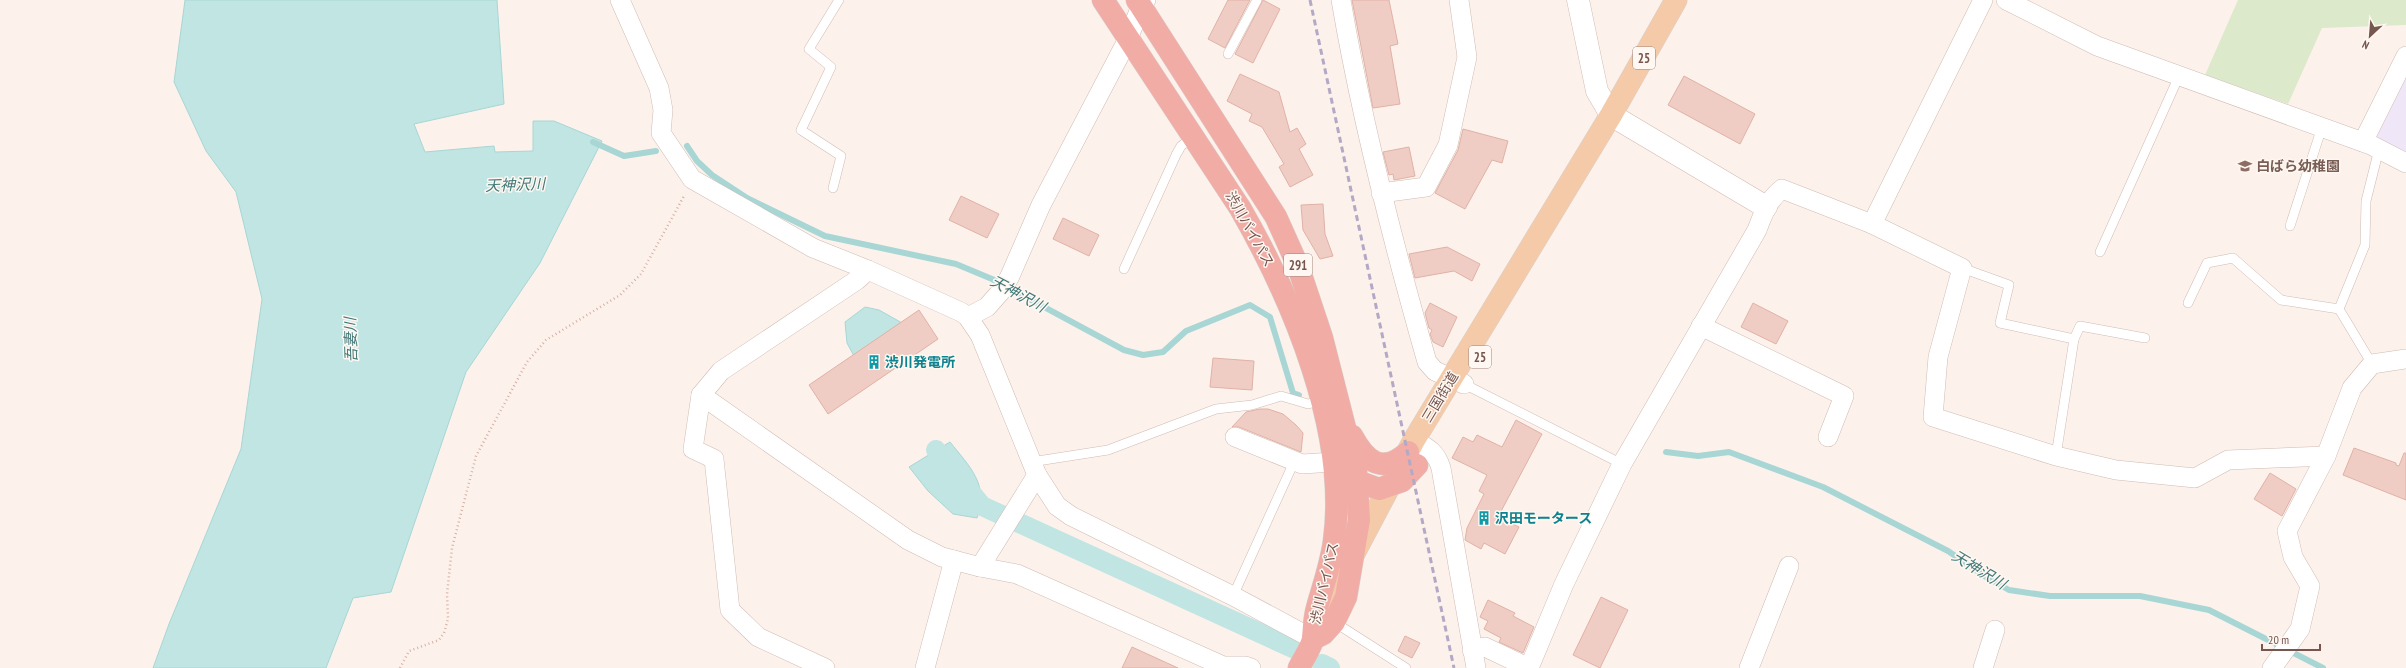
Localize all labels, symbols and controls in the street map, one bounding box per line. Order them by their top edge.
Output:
north arrow [2350,16,2390,56]
text: N [2360,37,2371,53]
road number: 25 [1633,47,1655,69]
place label: 白ばら幼稚園 [2256,157,2340,175]
school or university icon: 白ばら幼稚園 [2237,158,2253,174]
water label: 天神沢川 [485,174,547,195]
street label: 渋川バイパス [1222,188,1278,270]
road number: 291 [1284,254,1312,276]
water label: 天神沢川 [987,271,1051,317]
water label: 吾妻川 [340,315,361,363]
road number: 25 [1469,346,1491,368]
place label: 渋川発電所 [885,353,955,371]
building icon: 渋川発電所 [866,354,882,370]
street label: 三国街道 [1418,368,1462,426]
place label: 沢田モータース [1495,509,1592,527]
building icon: 沢田モータース [1476,510,1492,526]
street label: 渋川バイパス [1306,540,1342,626]
water label: 天神沢川 [1949,546,2012,594]
scale bar [2262,626,2320,652]
text: 20 m [2268,632,2289,647]

